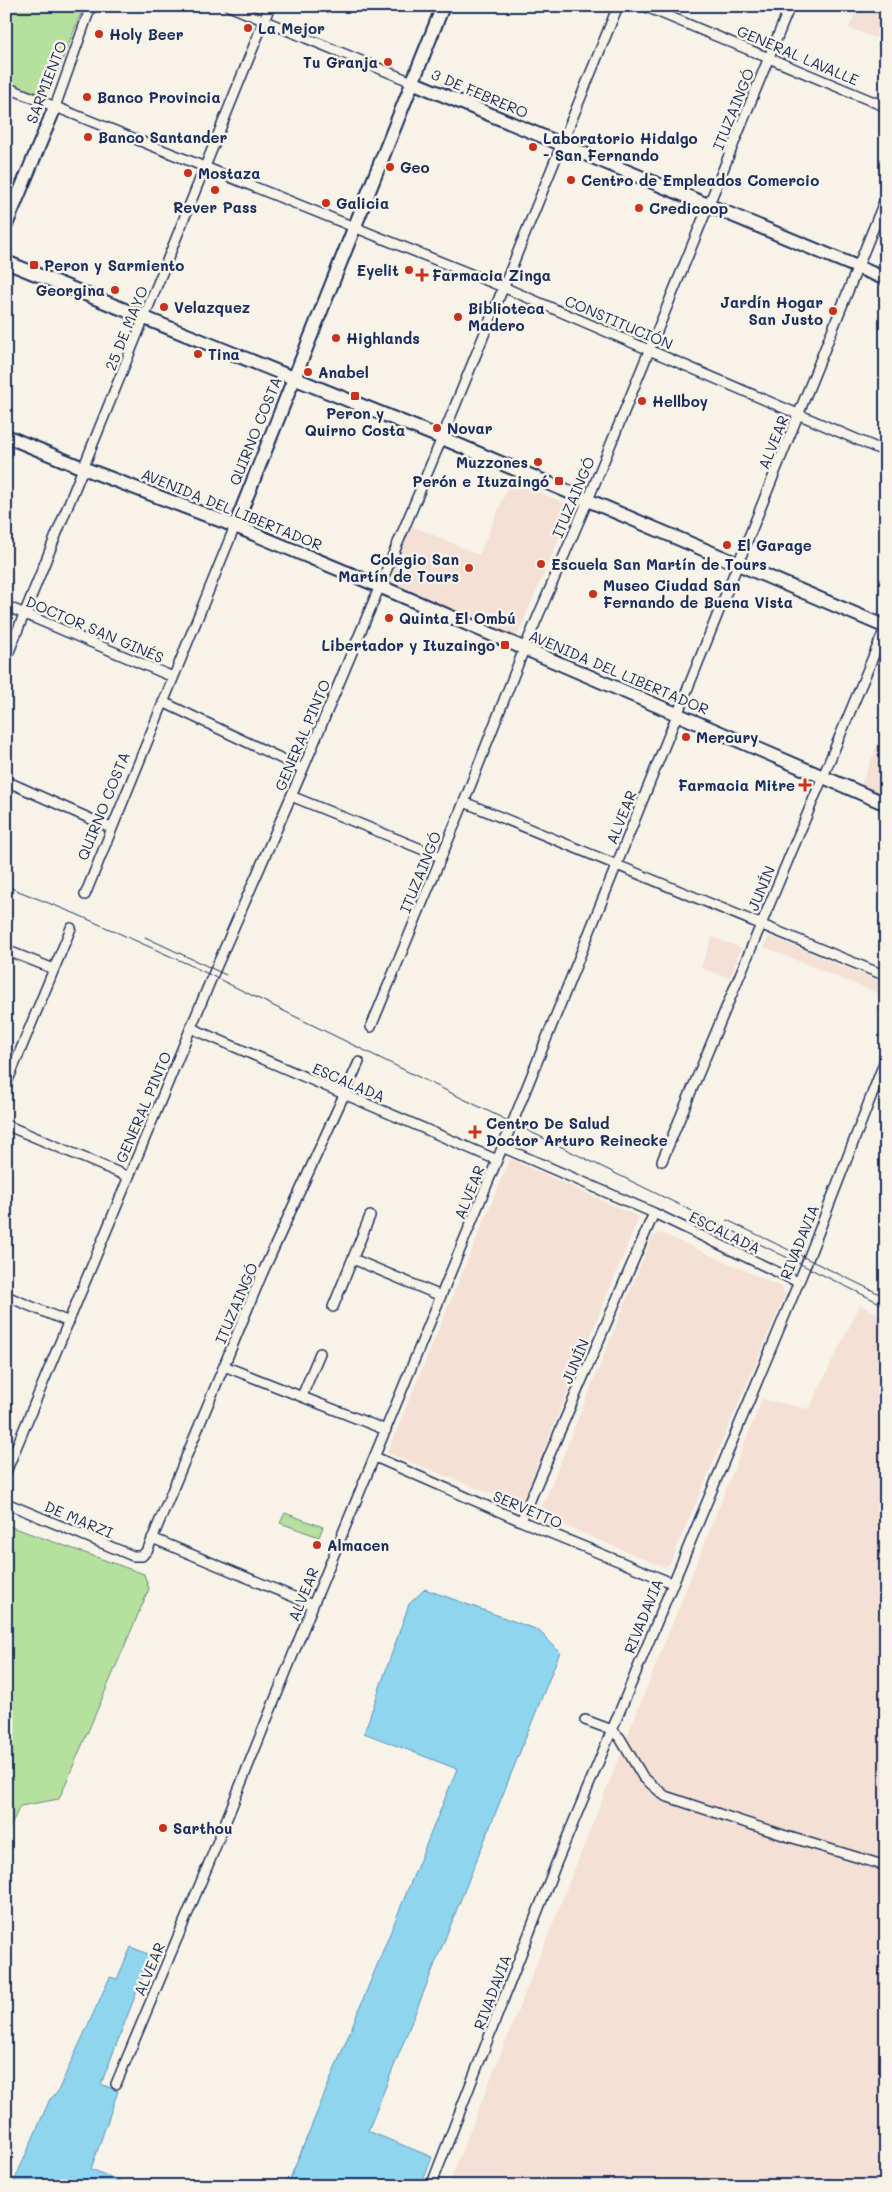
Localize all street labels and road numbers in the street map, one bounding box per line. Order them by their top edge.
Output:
street label: GENERAL LAVALLE [734,20,862,90]
street label: SARMIENTO [21,38,71,126]
street label: 3 DE FEBRERO [429,64,532,122]
street label: ITUZAINGÓ [708,65,758,153]
street label: 25 DE MAYO [100,283,152,373]
street label: CONSTITUCIÓN [562,290,676,354]
street label: QUIRNO COSTA [224,374,286,488]
street label: ALVEAR [753,412,793,472]
street label: ITUZAINGÓ [547,453,599,541]
street label: AVENIDA DEL LIBERTADOR [138,463,326,555]
street label: DOCTOR SAN GINÉS [23,591,167,667]
street label: AVENIDA DEL LIBERTADOR [526,625,712,719]
street label: GENERAL PINTO [270,676,335,794]
street label: QUIRNO COSTA [72,749,134,863]
street label: ALVEAR [601,787,641,847]
street label: ITUZAINGÓ [395,828,445,916]
street label: JUNÍN [743,862,779,914]
street label: GENERAL PINTO [111,1048,176,1166]
street label: ESCALADA [310,1058,388,1106]
street label: ALVEAR [449,1162,489,1222]
street label: RIVADAVIA [775,1202,823,1282]
street label: ESCALADA [686,1206,764,1258]
street label: ITUZAINGÓ [210,1259,262,1347]
street label: JUNÍN [557,1335,593,1387]
street label: SERVETTO [490,1485,566,1533]
street label: DE MARZI [42,1496,117,1542]
street label: ALVEAR [283,1564,323,1624]
street label: RIVADAVIA [619,1576,667,1656]
street label: ALVEAR [129,1939,169,1999]
street label: RIVADAVIA [469,1952,515,2032]

